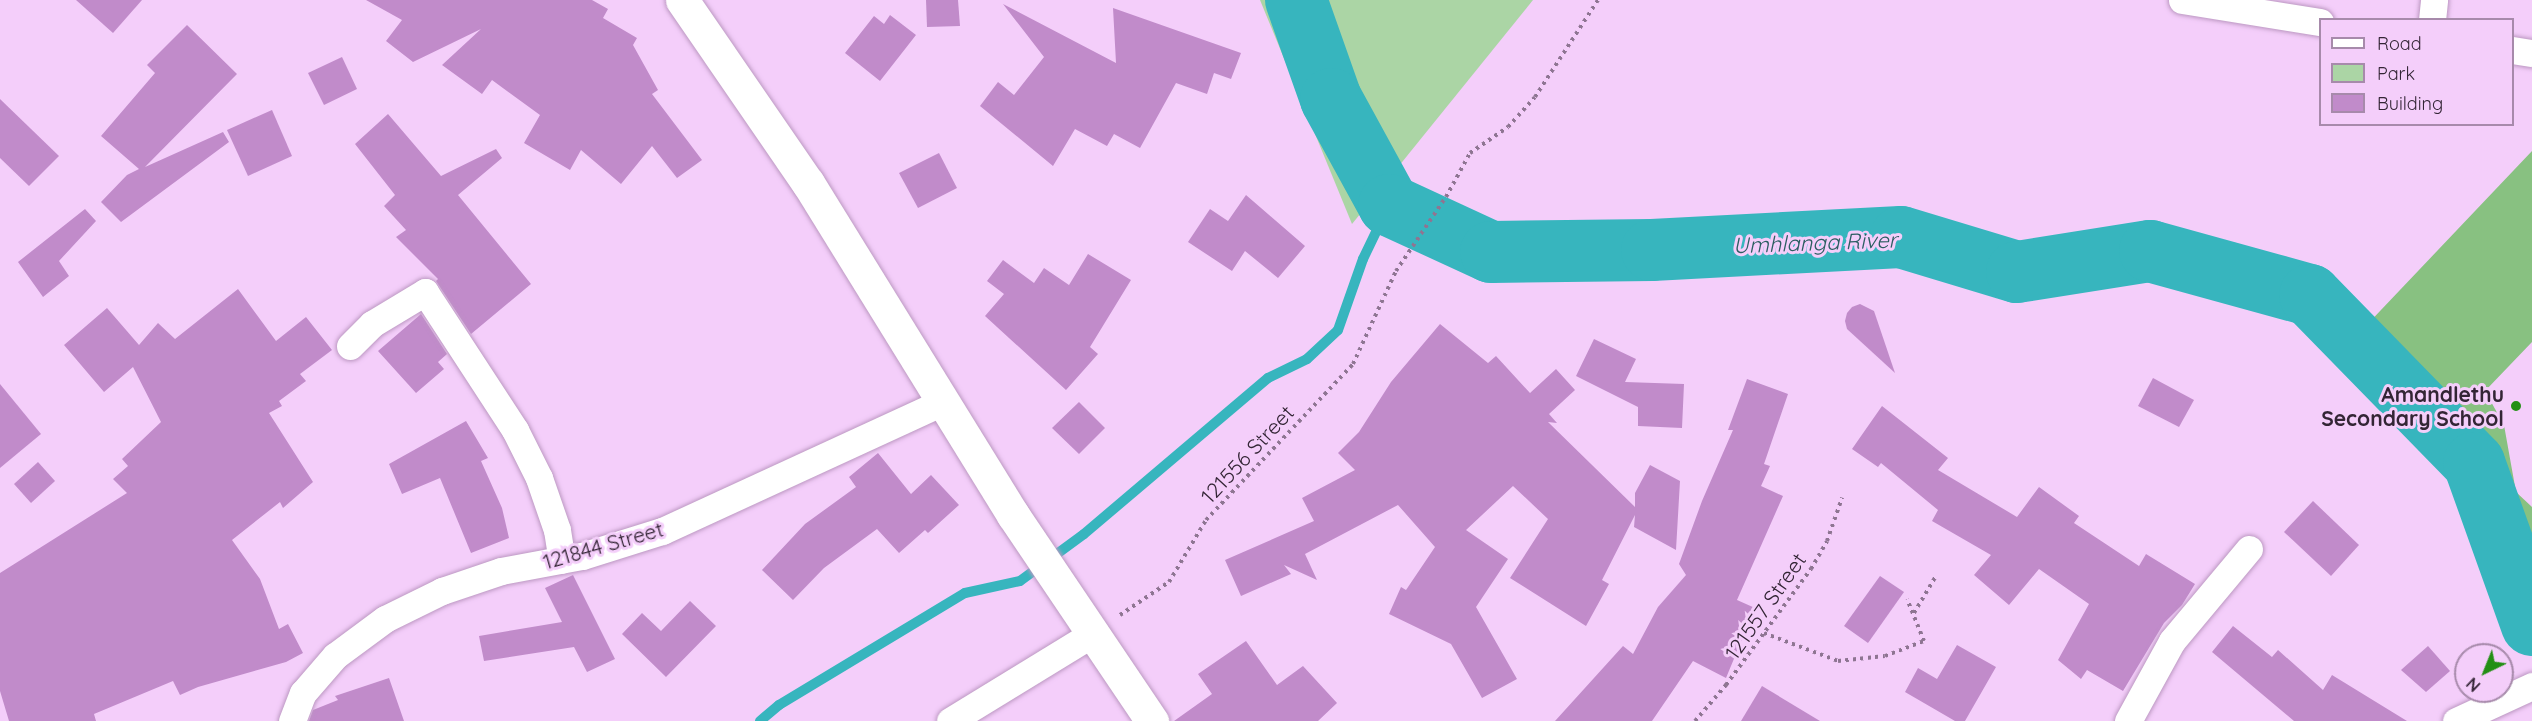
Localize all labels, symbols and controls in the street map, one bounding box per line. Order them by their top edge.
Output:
legend [2319,18,2514,126]
text: Road [2377,32,2422,55]
text: Park [2377,62,2415,85]
text: Building [2377,92,2443,115]
water label: Umhlanga River [1732,227,1898,259]
place label: Amandlethu Secondary School [2321,381,2504,431]
marker: Amandlethu Secondary School [2509,399,2523,413]
street label: 121556 Street [1195,400,1299,508]
street label: 121844 Street [540,516,666,574]
street label: 121557 Street [1719,548,1811,664]
north arrow [2454,643,2514,703]
text: N [2462,673,2484,696]

